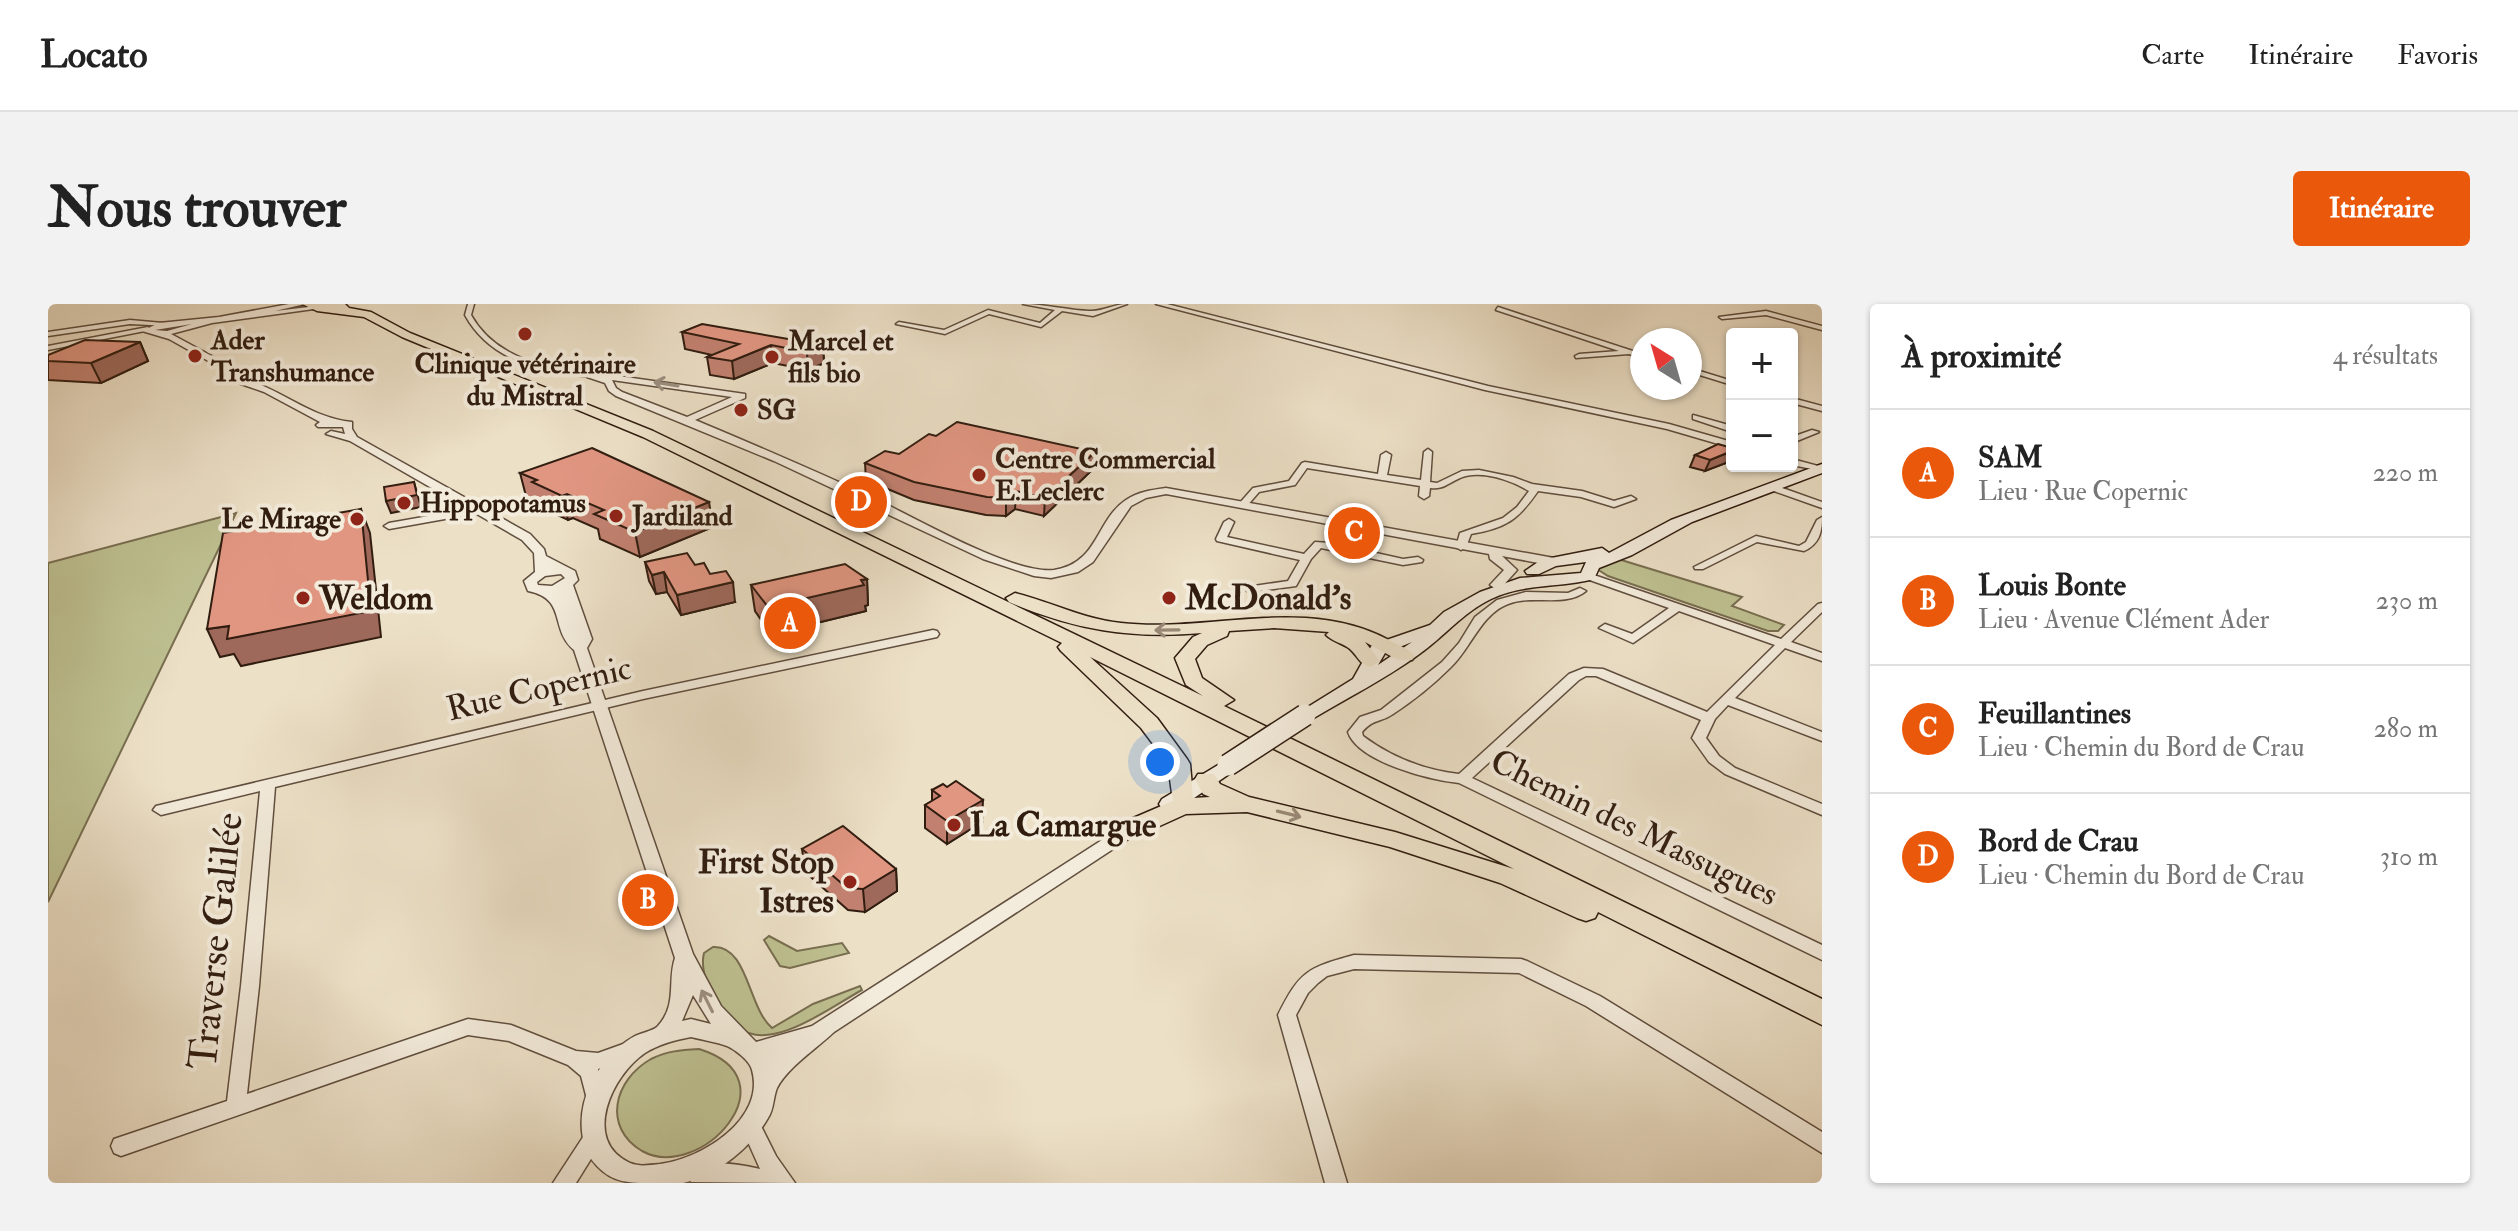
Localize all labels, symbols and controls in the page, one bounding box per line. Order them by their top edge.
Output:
text: Locato [40,31,147,79]
text: Carte [2141,38,2204,73]
text: Itinéraire [2248,38,2353,73]
text: Favoris [2397,38,2478,73]
button: Itinéraire [2293,171,2470,246]
text: Nous trouver [48,173,346,244]
place label: Ader Transhumance [210,323,375,390]
place label: Marcel et fils bio [787,324,894,391]
marker: Clinique vétérinaire du Mistral [516,325,534,343]
north arrow [1630,328,1702,400]
map controls [1726,328,1798,472]
button: + [1726,328,1798,400]
text: À proximité [1902,335,2061,378]
text: 4 résultats [2333,340,2438,372]
marker: Ader Transhumance [186,347,204,365]
place label: Clinique vétérinaire du Mistral [414,347,636,414]
marker: Marcel et fils bio [763,348,781,366]
one-way arrow [654,376,679,391]
place label: SG [757,393,797,428]
button: − [1726,400,1798,472]
marker: SG [732,401,750,419]
text: SAM [1978,439,2043,476]
place label: Centre Commercial E.Leclerc [995,442,1216,509]
text: A [1920,457,1936,489]
text: 220 m [2373,457,2438,489]
marker: Centre Commercial E.Leclerc [970,466,988,484]
pin: D [835,472,887,532]
text: Lieu · Rue Copernic [1978,476,2188,508]
place label: Hippopotamus [420,486,586,521]
marker: Hippopotamus [395,494,413,512]
place label: Jardiland [630,499,733,534]
place label: Le Mirage [221,502,341,537]
pin: C [1328,503,1380,563]
marker: Jardiland [607,507,625,525]
marker: Le Mirage [348,510,366,528]
text: Louis Bonte [1978,567,2126,604]
place label: Weldom [318,577,433,620]
place label: McDonald's [1184,577,1352,620]
text: B [1919,585,1937,617]
text: 230 m [2376,585,2438,617]
marker: Weldom [294,589,312,607]
marker: McDonald's [1160,589,1178,607]
pin: A [764,593,816,653]
text: Lieu · Avenue Clément Ader [1978,604,2269,636]
one-way arrow [1154,622,1181,638]
street label: Rue Copernic [442,647,636,731]
text: Feuillantines [1978,695,2131,732]
text: C [1918,713,1938,745]
text: 280 m [2374,713,2438,745]
text: Lieu · Chemin du Bord de Crau [1978,732,2304,764]
street label: Chemin des Massugues [1483,740,1785,916]
your location [1140,742,1180,782]
place label: La Camargue [970,804,1157,847]
one-way arrow [1276,807,1301,822]
street label: Traverse Galilée [177,810,255,1072]
marker: La Camargue [945,816,963,834]
text: Bord de Crau [1978,823,2139,860]
place label: First Stop Istres [698,841,834,923]
text: D [1917,841,1939,873]
text: 310 m [2380,841,2438,873]
text: Lieu · Chemin du Bord de Crau [1978,860,2304,892]
pin: B [622,870,674,930]
marker: First Stop Istres [841,873,859,891]
one-way arrow [699,989,715,1013]

